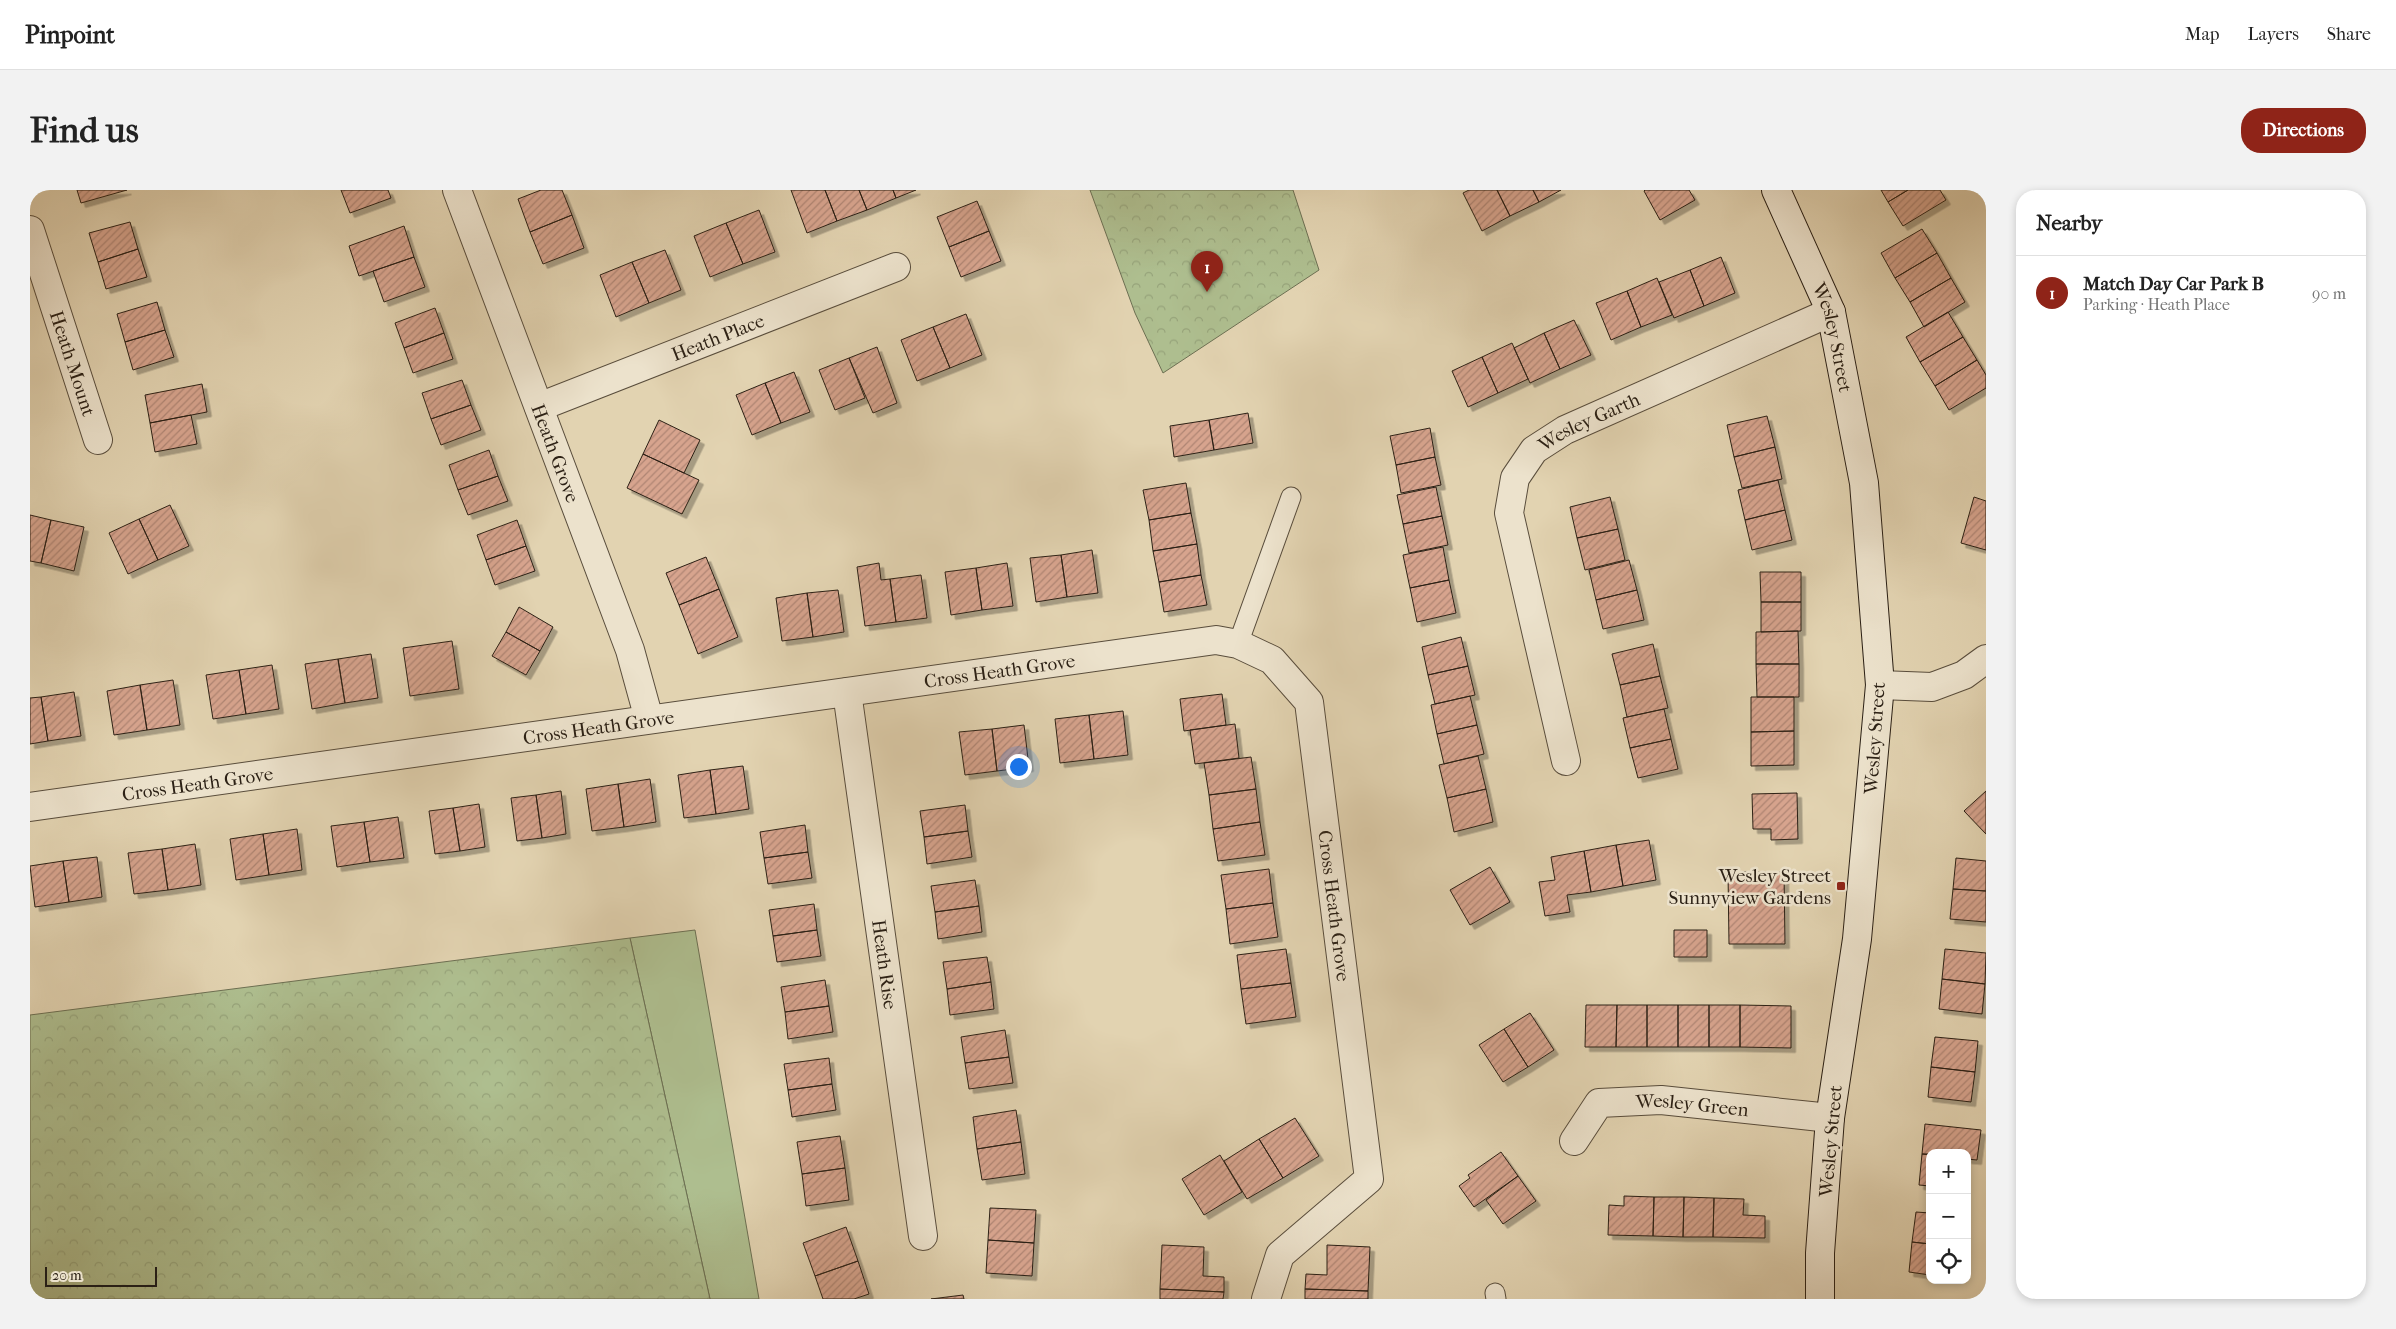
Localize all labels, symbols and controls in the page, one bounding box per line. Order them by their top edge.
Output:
text: Pinpoint [25,21,115,49]
text: Map [2185,24,2219,45]
text: Layers [2247,24,2299,45]
text: Share [2327,24,2371,45]
button: Directions [2241,108,2366,153]
text: Find us [30,110,139,151]
text: Nearby [2036,211,2102,235]
pin: 1 [1191,251,1223,292]
text: Match Day Car Park B [2083,273,2264,295]
street label: Wesley Street [1807,279,1856,394]
text: 1 [2049,284,2055,303]
text: 90 m [2312,284,2346,303]
text: Parking · Heath Place [2083,295,2230,314]
street label: Heath Mount [45,308,100,419]
street label: Heath Place [669,310,768,366]
street label: Wesley Garth [1534,388,1644,457]
street label: Heath Grove [526,401,584,506]
street label: Cross Heath Grove [923,650,1077,693]
street label: Wesley Street [1860,681,1890,796]
street label: Cross Heath Grove [522,706,675,749]
your location [1006,754,1032,780]
street label: Cross Heath Grove [121,763,274,806]
street label: Cross Heath Grove [1313,829,1354,983]
place label: Wesley Street Sunnyview Gardens [1669,865,1831,909]
marker: Wesley Street Sunnyview Gardens [1835,880,1847,892]
street label: Heath Rise [867,918,901,1011]
street label: Wesley Street [1815,1084,1847,1199]
street label: Wesley Green [1634,1090,1750,1121]
map controls [1926,1149,1971,1284]
button: + [1926,1149,1971,1194]
button: − [1926,1194,1971,1239]
button: locate [1926,1239,1971,1284]
scale bar [45,1264,158,1287]
text: 20 m [52,1267,82,1284]

